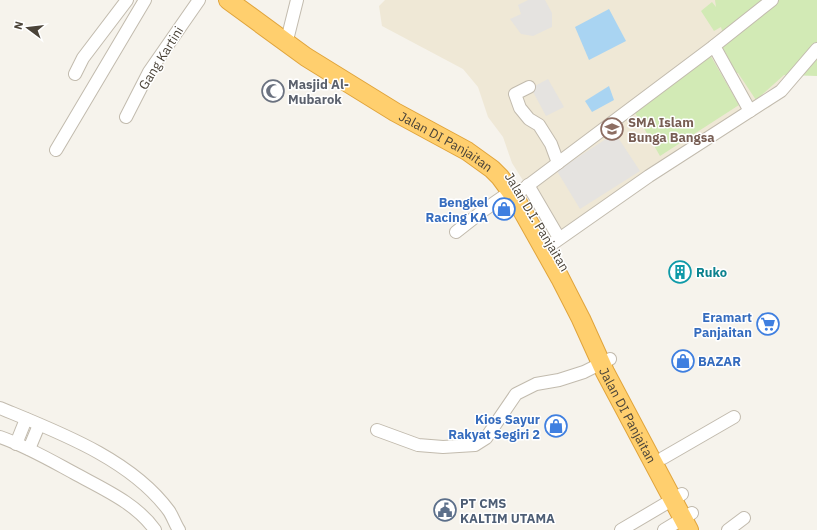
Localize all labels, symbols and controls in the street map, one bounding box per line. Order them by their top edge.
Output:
north arrow [8,8,48,48]
text: N [11,20,26,31]
street label: Gang Kartini [135,23,187,93]
place label: Masjid Al- Mubarok [288,76,349,108]
mosque icon: Masjid Al- Mubarok [260,78,286,104]
street label: Jalan DI Panjaitan [396,107,496,175]
place label: SMA Islam Bunga Bangsa [628,114,715,146]
school or university icon: SMA Islam Bunga Bangsa [599,116,625,142]
street label: Jalan D.I. Panjaitan [501,169,573,275]
place label: Bengkel Racing KA [426,194,488,226]
shop icon: Bengkel Racing KA [491,196,517,222]
building icon: Ruko [667,259,693,285]
place label: Ruko [696,264,727,281]
place label: Eramart Panjaitan [694,309,752,341]
supermarket icon: Eramart Panjaitan [755,311,781,337]
shop icon: BAZAR [670,348,696,374]
place label: BAZAR [698,353,741,370]
street label: Jalan DI Panjaitan [596,365,660,466]
place label: Kios Sayur Rakyat Segiri 2 [448,411,540,443]
shop icon: Kios Sayur Rakyat Segiri 2 [543,413,569,439]
place label: PT CMS KALTIM UTAMA [460,495,555,527]
public building icon: PT CMS KALTIM UTAMA [432,497,458,523]

